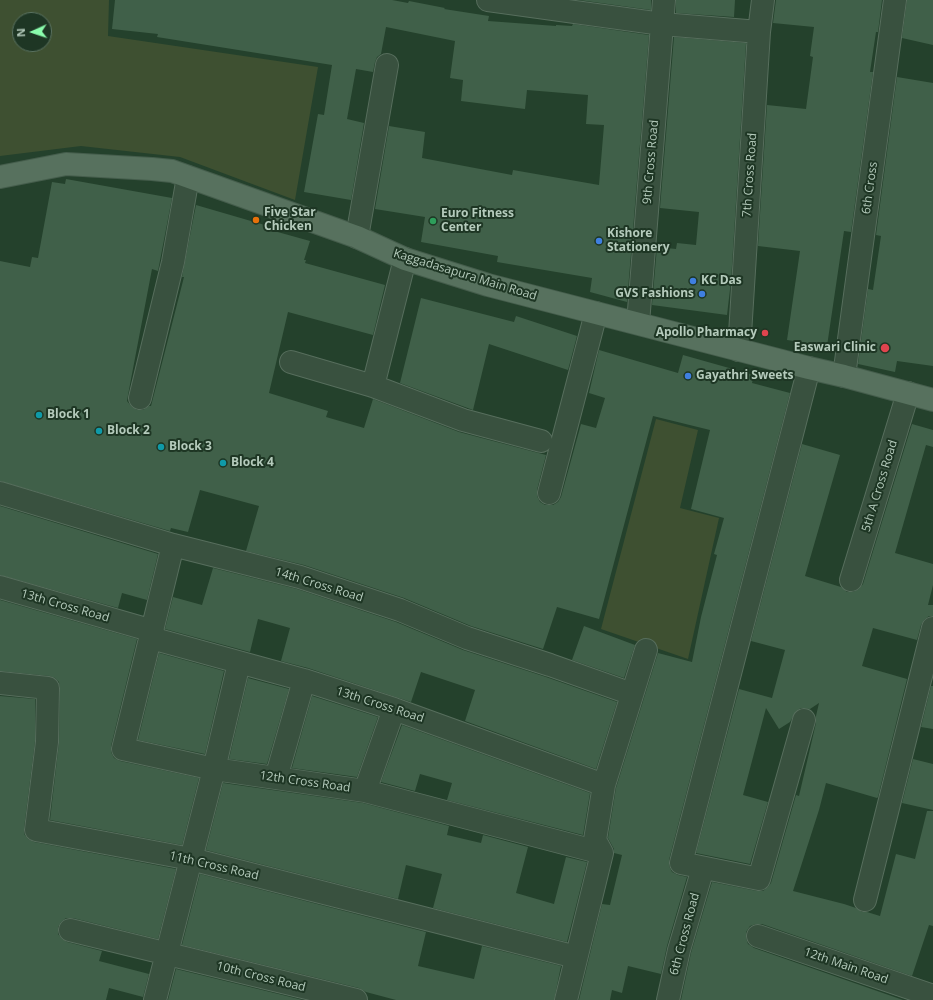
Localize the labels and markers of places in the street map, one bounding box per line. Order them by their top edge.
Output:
place label: Five Star Chicken [264,206,316,234]
place label: Euro Fitness Center [441,207,514,235]
marker: Five Star Chicken [251,215,261,225]
marker: Euro Fitness Center [428,216,438,226]
place label: Kishore Stationery [607,227,670,255]
marker: Kishore Stationery [594,236,604,246]
place label: KC Das [701,274,742,288]
marker: KC Das [688,276,698,286]
place label: GVS Fashions [615,287,694,301]
marker: GVS Fashions [697,289,707,299]
place label: Apollo Pharmacy [656,326,757,340]
marker: Apollo Pharmacy [760,328,770,338]
place label: Easwari Clinic [794,341,876,355]
marker: Easwari Clinic [879,342,891,354]
place label: Gayathri Sweets [696,369,794,383]
marker: Gayathri Sweets [683,371,693,381]
place label: Block 1 [47,408,90,422]
marker: Block 1 [34,410,44,420]
place label: Block 2 [107,424,150,438]
marker: Block 2 [94,426,104,436]
place label: Block 3 [169,440,212,454]
marker: Block 3 [156,442,166,452]
place label: Block 4 [231,456,274,470]
marker: Block 4 [218,458,228,468]

